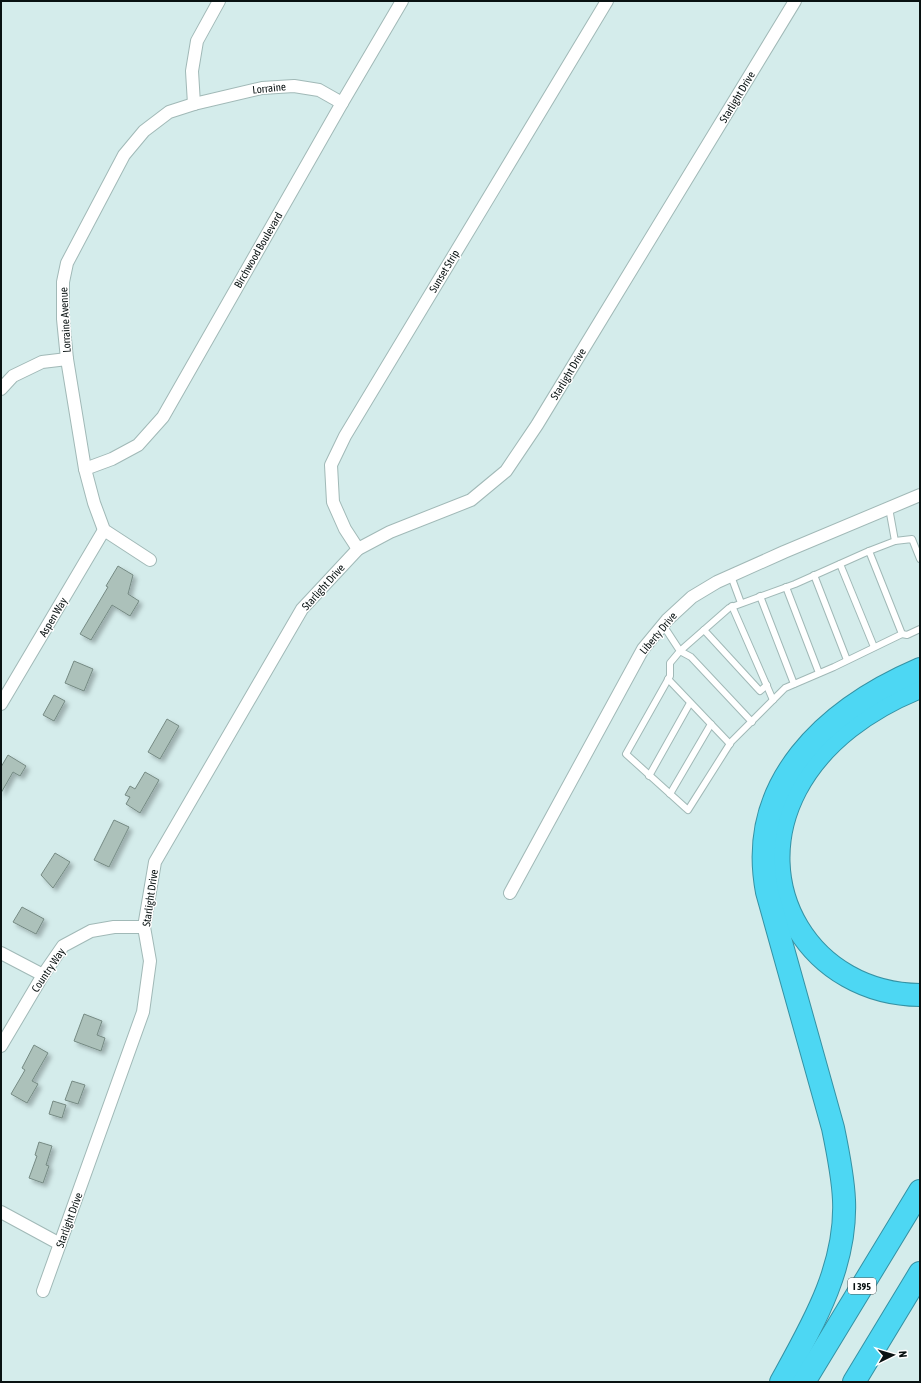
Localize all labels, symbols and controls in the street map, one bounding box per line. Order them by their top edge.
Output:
street label: Starlight Drive [717,69,757,125]
street label: Lorraine [252,80,286,96]
street label: Birchwood Boulevard [231,210,285,290]
street label: Sunset Strip [427,248,461,294]
street label: Lorraine Avenue [57,287,73,353]
street label: Starlight Drive [548,346,588,402]
street label: Starlight Drive [299,562,347,612]
street label: Aspen Way [37,595,70,639]
street label: Liberty Drive [637,610,679,656]
street label: Starlight Drive [140,869,160,927]
street label: Country Way [29,945,67,994]
street label: Starlight Drive [53,1191,85,1249]
road number: I 395 [848,1278,876,1294]
north arrow [873,1335,913,1375]
text: N [897,1350,909,1358]

